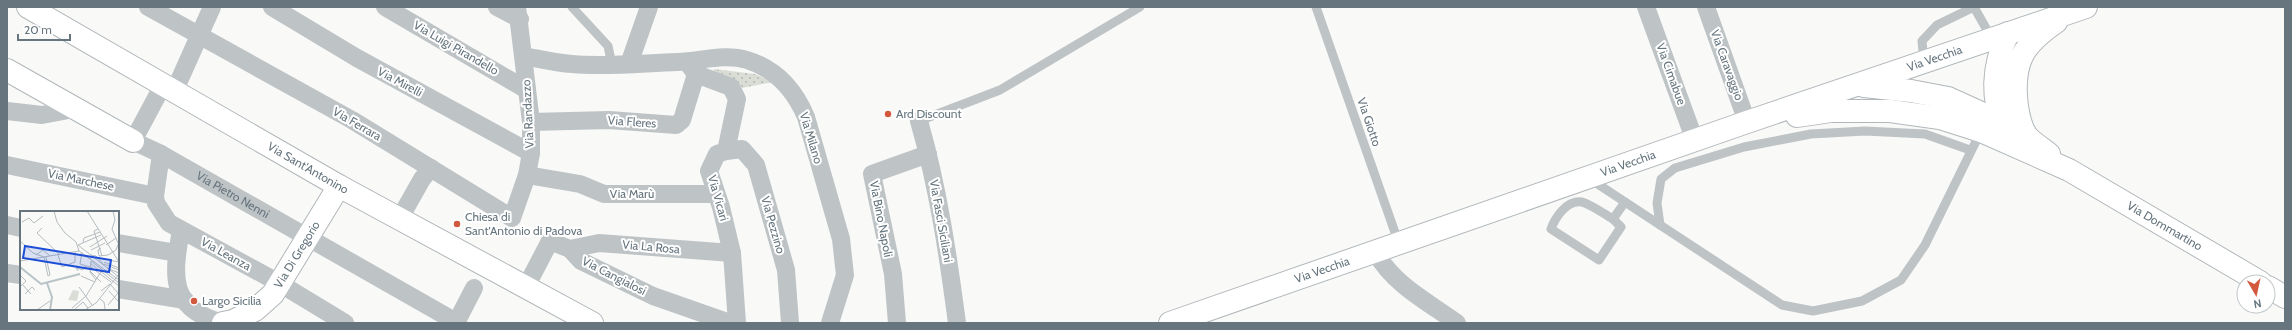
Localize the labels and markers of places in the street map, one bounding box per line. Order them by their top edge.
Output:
place label: Ard Discount [896,106,961,121]
marker: Ard Discount [883,109,893,119]
place label: Chiesa di Sant'Antonio di Padova [465,209,582,238]
marker: Chiesa di Sant'Antonio di Padova [452,219,462,229]
place label: Largo Sicilia [202,293,262,308]
marker: Largo Sicilia [189,296,199,306]

